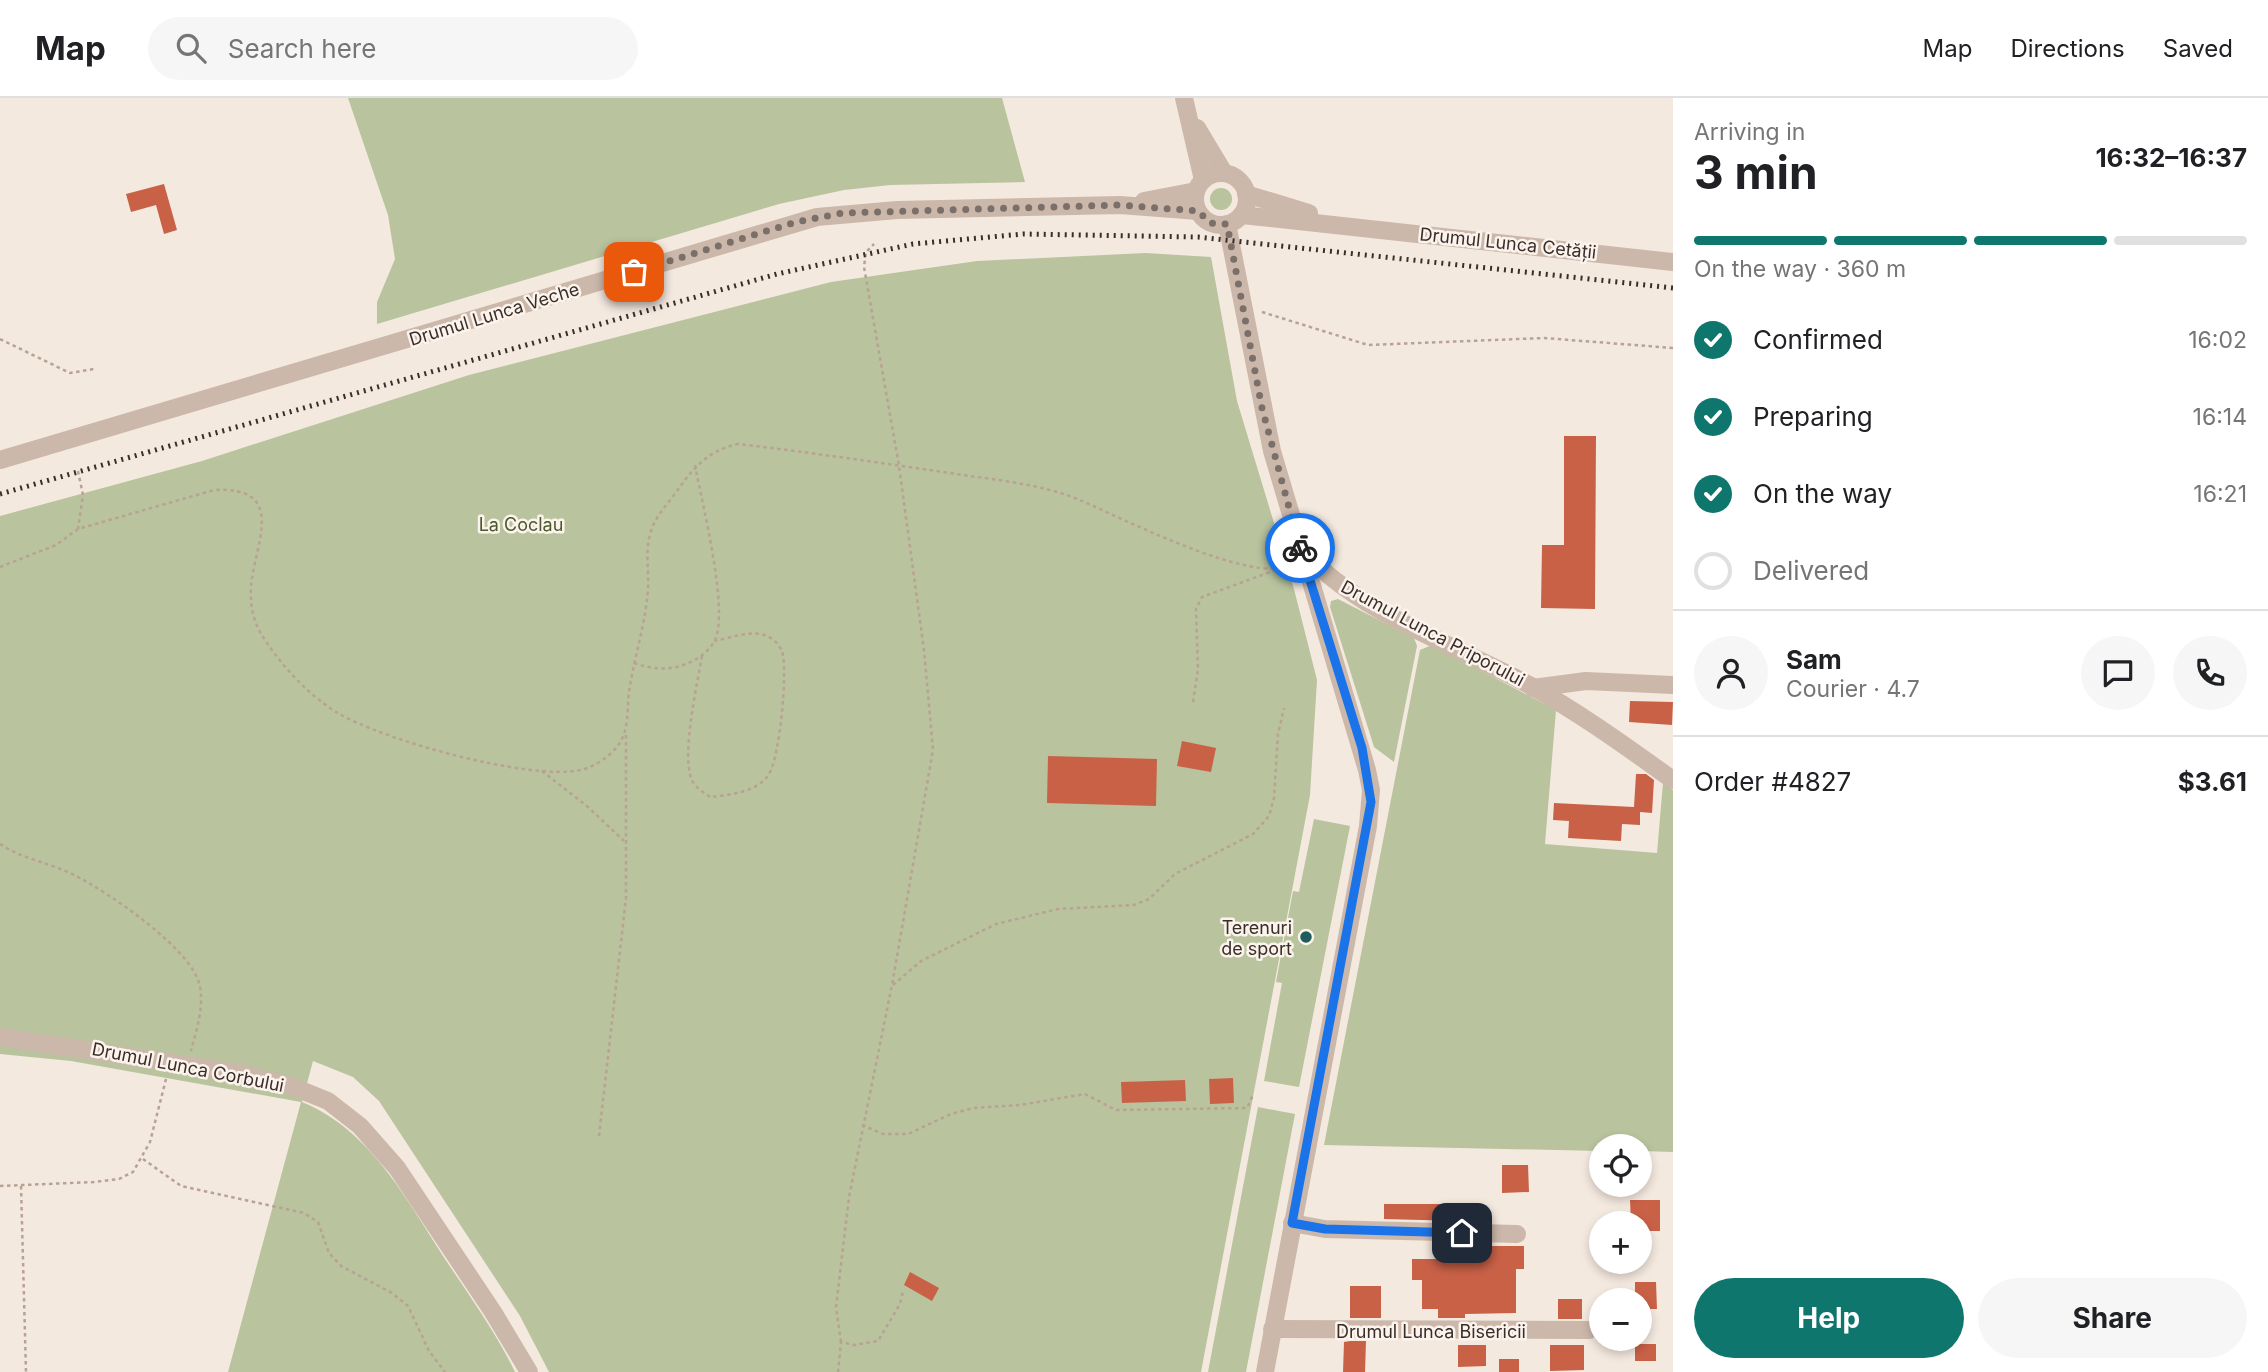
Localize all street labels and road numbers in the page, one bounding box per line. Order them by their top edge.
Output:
street label: Drumul Lunca Cetății [1418,223,1597,264]
street label: Drumul Lunca Veche [406,278,582,350]
street label: Drumul Lunca Priporului [1338,576,1528,690]
street label: Drumul Lunca Corbului [90,1038,286,1096]
street label: Drumul Lunca Bisericii [1336,1321,1526,1342]

